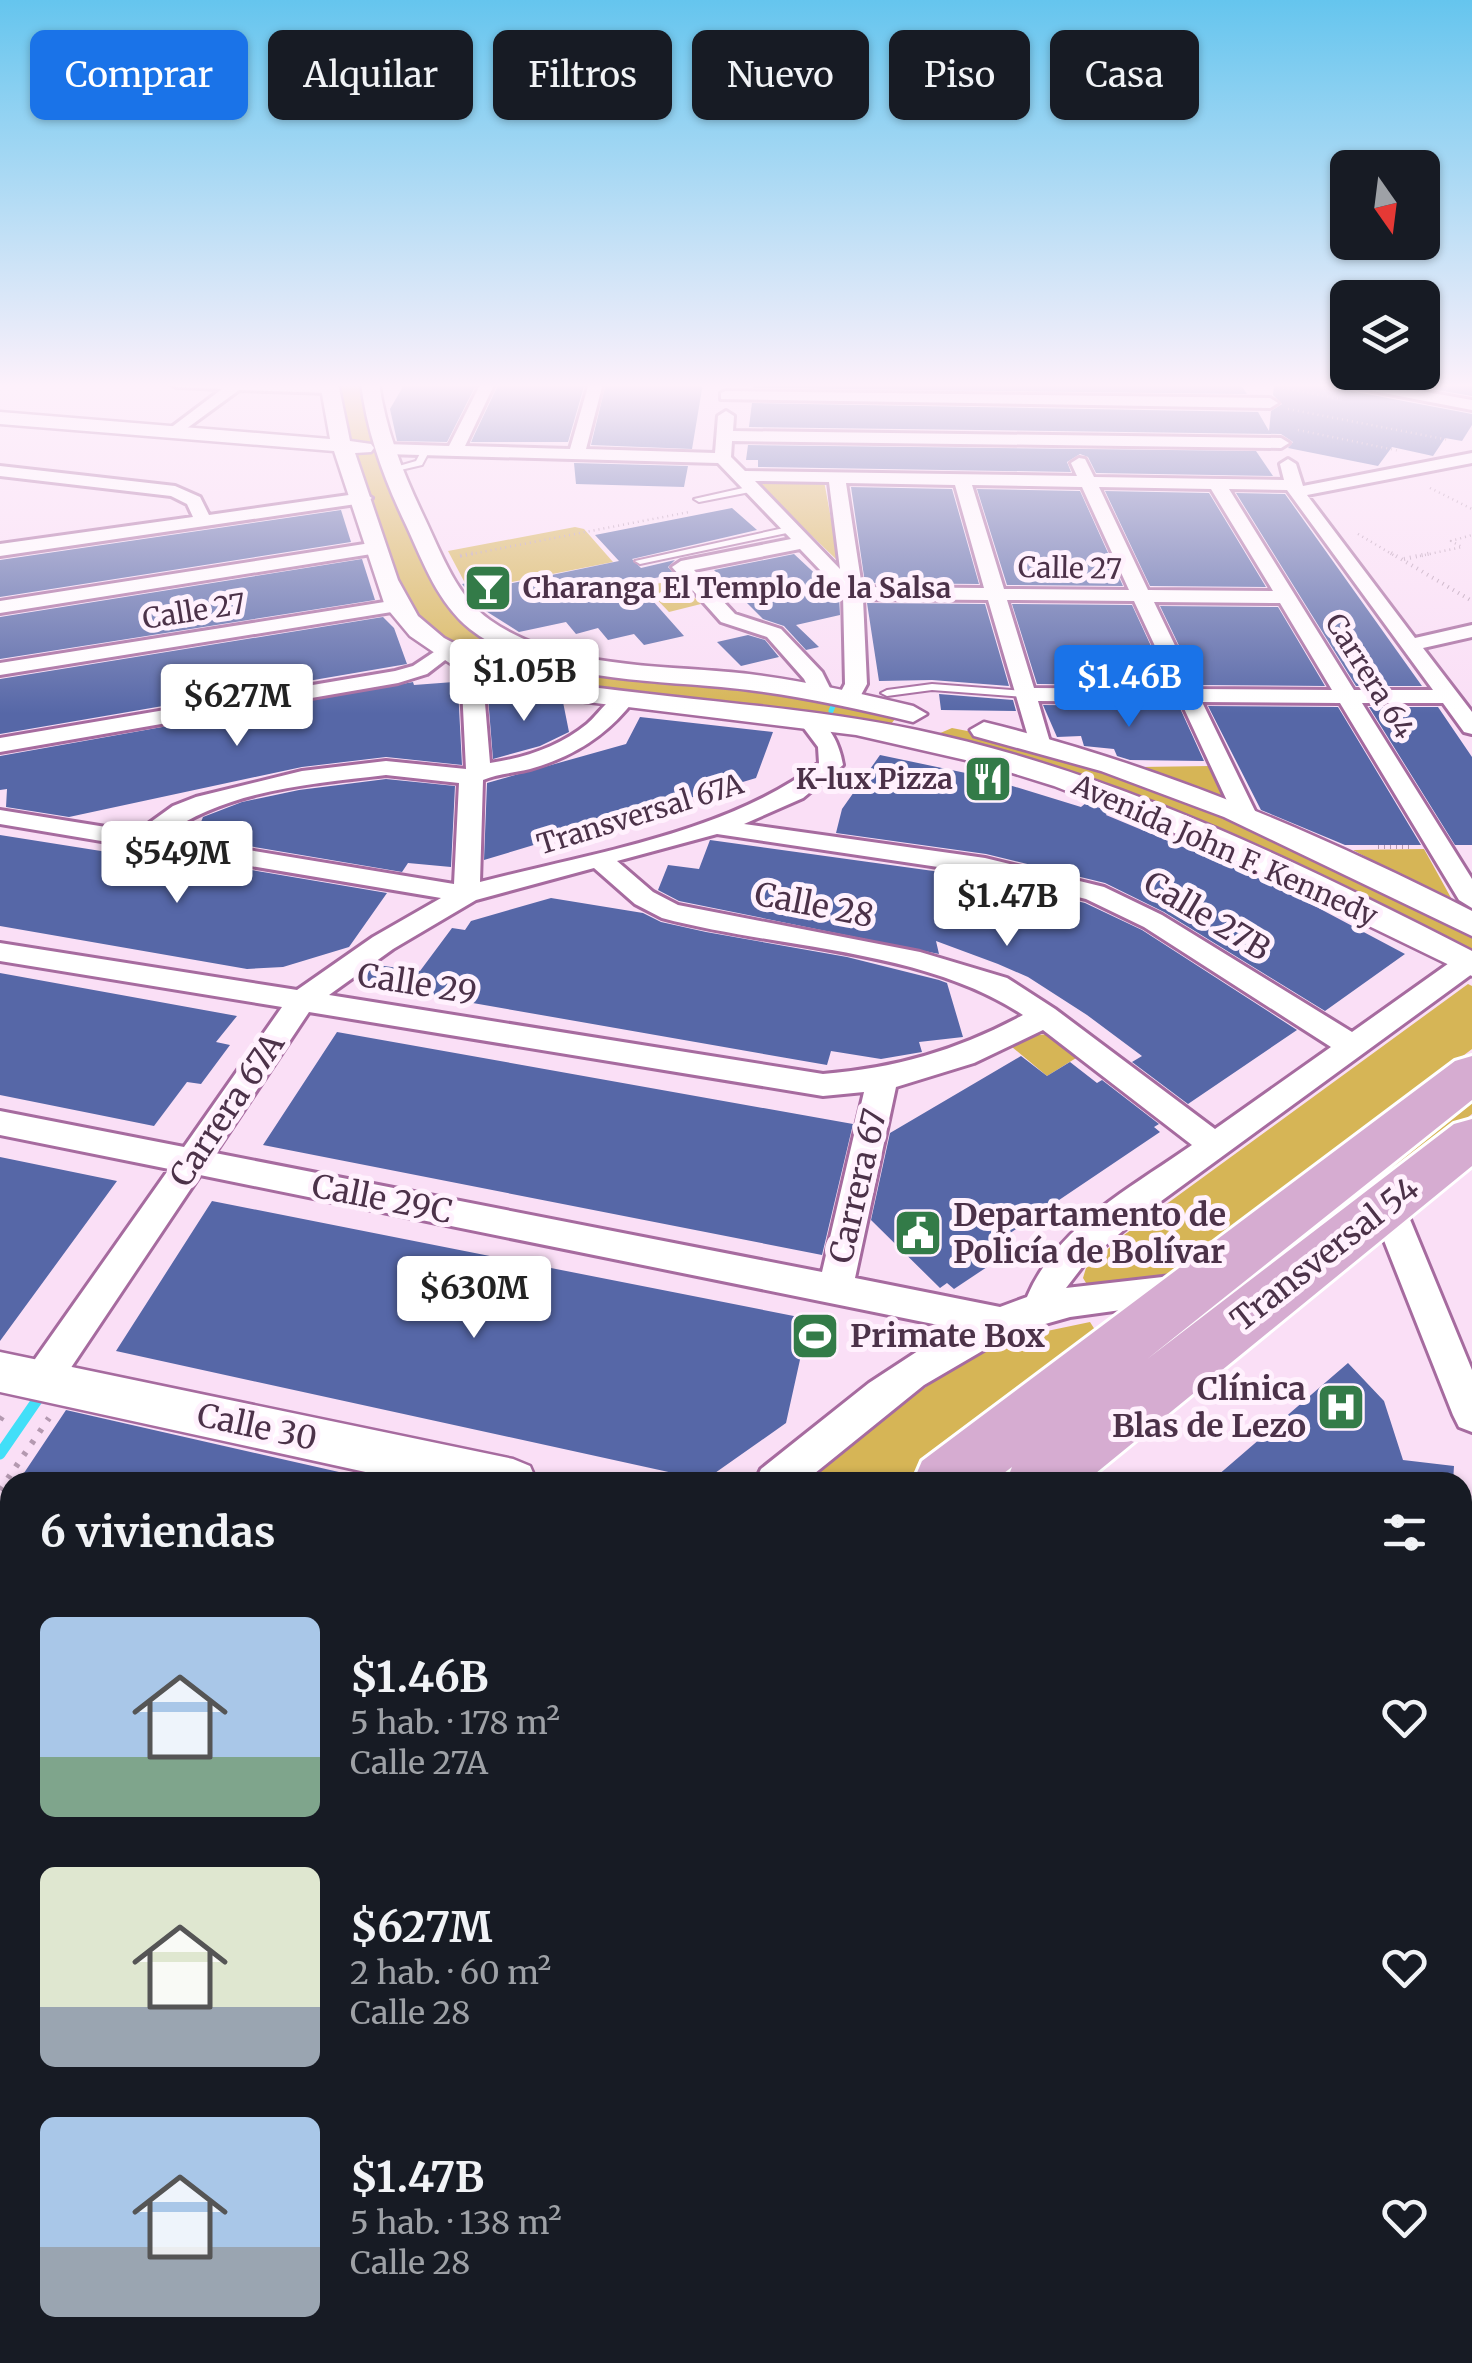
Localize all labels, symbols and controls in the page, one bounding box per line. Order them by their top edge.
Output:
chip: Comprar [30,30,248,120]
chip: Alquilar [268,30,473,120]
chip: Filtros [493,30,672,120]
chip: Nuevo [692,30,869,120]
chip: Piso [889,30,1030,120]
chip: Casa [1050,30,1199,120]
north arrow [1330,150,1440,260]
map controls [1330,150,1440,390]
button: layers [1330,280,1440,390]
street label: Calle 27 [1018,549,1122,587]
bar icon: Charanga El Templo de la Salsa [462,562,514,614]
place label: Charanga El Templo de la Salsa [523,570,952,606]
street label: Calle 27 [140,585,248,637]
street label: Carrera 64 [1317,607,1423,745]
pin: $1.05B [443,639,605,724]
pin: $1.46B [1048,645,1210,730]
text: $1.05B [472,651,576,691]
text: $1.46B [1076,657,1182,697]
pin: $627M [167,664,307,749]
text: $627M [183,676,291,716]
restaurant icon: K-lux Pizza [962,753,1014,805]
place label: K-lux Pizza [796,761,953,797]
street label: Transversal 67A [533,765,748,862]
street label: Avenida John F. Kennedy [1066,766,1384,934]
pin: $549M [107,821,247,906]
text: $549M [123,833,231,873]
street label: Calle 27B [1137,863,1277,969]
pin: $1.47B [926,864,1088,949]
street label: Calle 28 [751,874,877,936]
text: $1.47B [956,876,1058,916]
street label: Calle 29 [355,955,479,1013]
street label: Carrera 67A [161,1025,293,1194]
street label: Carrera 67 [821,1105,895,1267]
street label: Calle 29C [309,1166,455,1232]
street label: Transversal 54 [1223,1168,1427,1340]
place label: Departamento de Policía de Bolívar [953,1195,1226,1272]
public building icon: Departamento de Policía de Bolívar [892,1207,944,1259]
pin: $630M [404,1256,544,1341]
text: $630M [419,1268,529,1308]
sports icon: Primate Box [789,1310,841,1362]
place label: Primate Box [850,1316,1045,1356]
place label: Clínica Blas de Lezo [1112,1369,1306,1446]
hospital icon: Clínica Blas de Lezo [1315,1381,1367,1433]
street label: Calle 30 [194,1395,320,1459]
icon: filters [1377,1505,1432,1560]
text: 6 viviendas [40,1506,276,1558]
text: $1.46B [350,1651,488,1703]
icon: home [120,1657,240,1777]
icon: heart [1377,1690,1432,1745]
text: 5 hab. · 178 m² [350,1703,560,1743]
text: Calle 27A [350,1743,488,1783]
text: $627M [350,1901,492,1953]
icon: home [120,1907,240,2027]
icon: heart [1377,1940,1432,1995]
text: 2 hab. · 60 m² [350,1953,551,1993]
text: Calle 28 [350,1993,470,2033]
text: $1.47B [350,2151,484,2203]
icon: home [120,2157,240,2277]
icon: heart [1377,2190,1432,2245]
text: 5 hab. · 138 m² [350,2203,562,2243]
text: Calle 28 [350,2243,470,2283]

